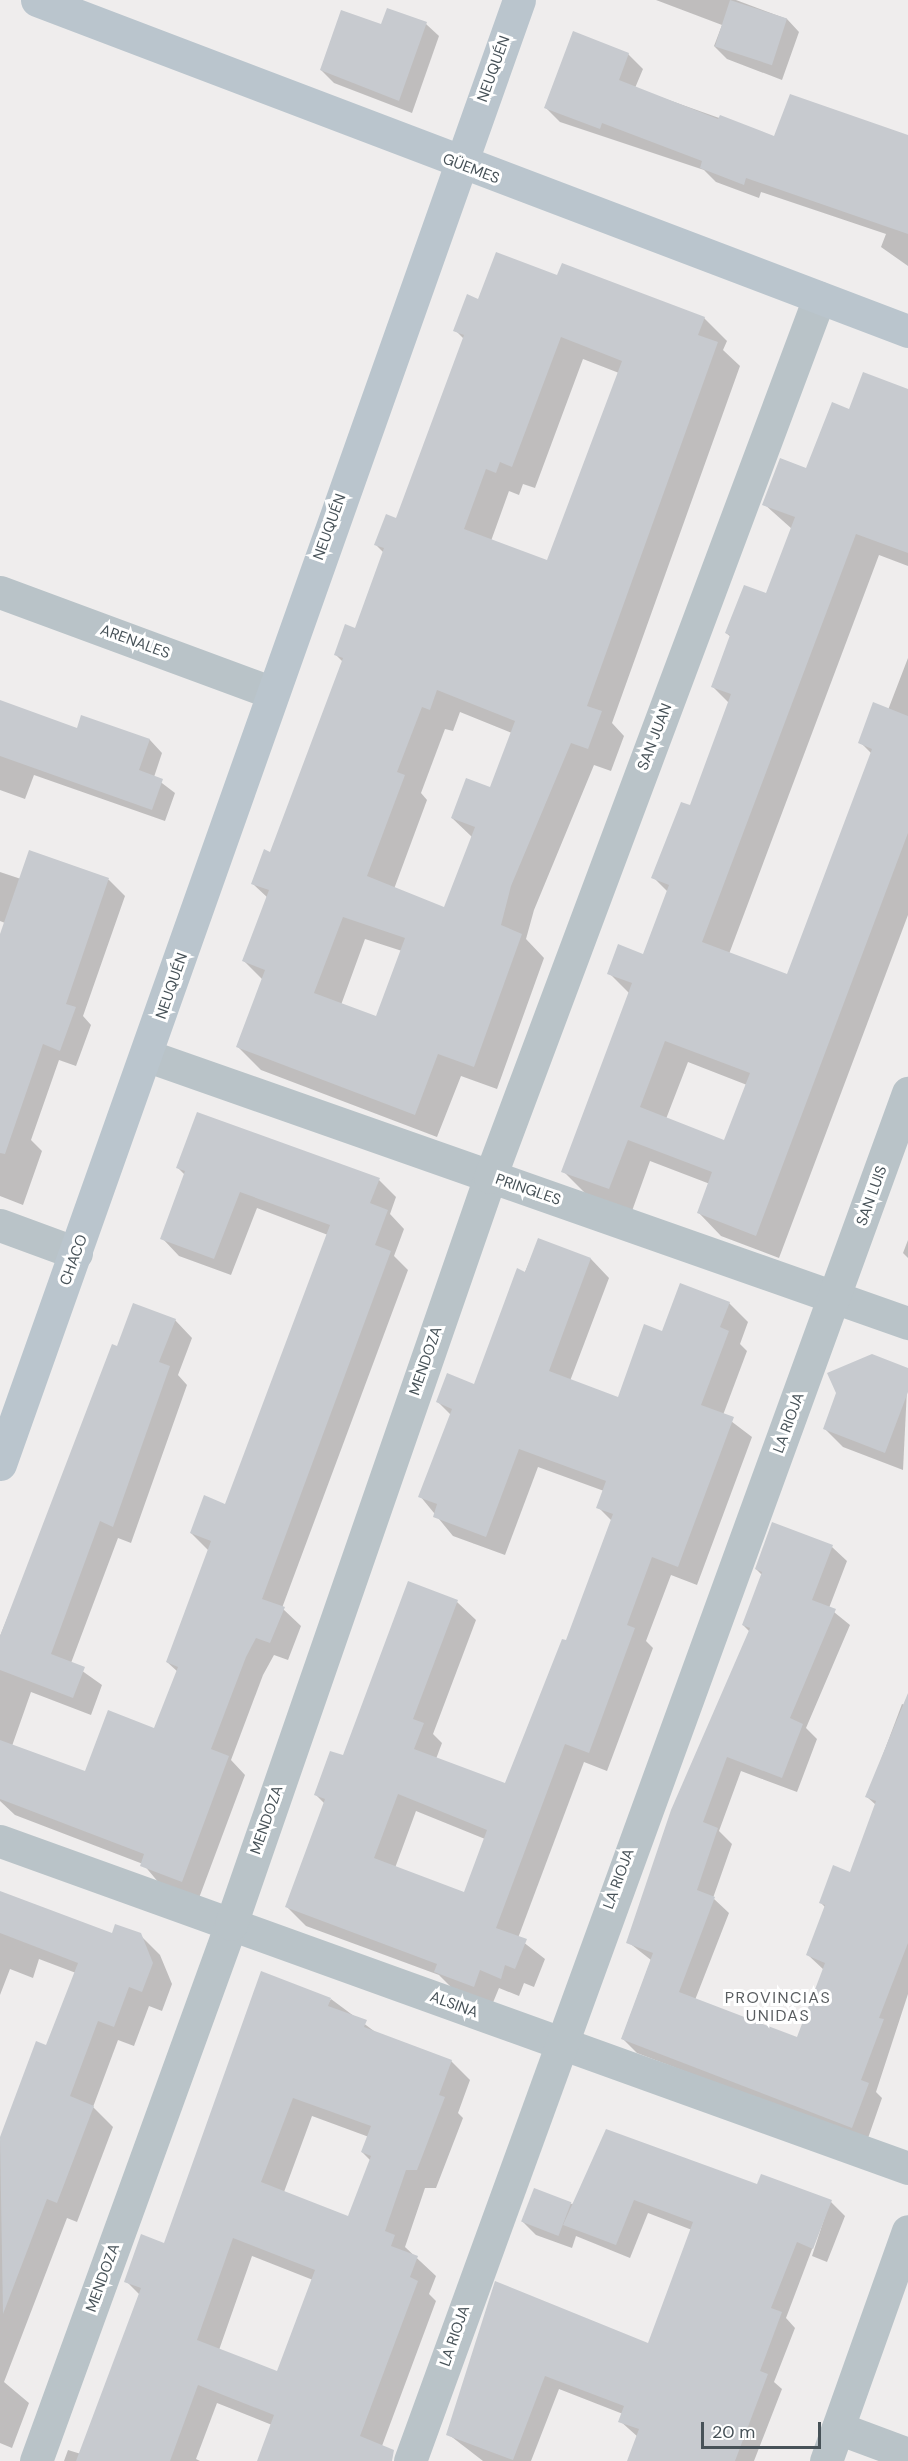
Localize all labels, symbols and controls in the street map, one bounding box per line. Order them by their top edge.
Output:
street label: NEUQUÉN [474,34,514,104]
street label: GÜEMES [440,150,502,188]
street label: NEUQUÉN [310,492,350,562]
street label: ARENALES [98,621,172,663]
street label: SAN JUAN [634,701,676,773]
street label: NEUQUÉN [152,950,192,1022]
street label: SAN LUIS [853,1164,891,1228]
street label: PRINGLES [493,1170,563,1210]
street label: CHACO [57,1232,91,1288]
street label: MENDOZA [406,1324,446,1398]
street label: LA RIOJA [770,1390,808,1456]
street label: MENDOZA [247,1783,287,1857]
street label: LA RIOJA [600,1846,638,1912]
street label: ALSINA [427,1988,481,2022]
district label: PROVINCIAS UNIDAS [725,1988,831,2026]
street label: MENDOZA [82,2241,124,2315]
street label: LA RIOJA [436,2303,474,2369]
scale bar [704,2410,824,2448]
text: 20 m [712,2420,755,2444]

